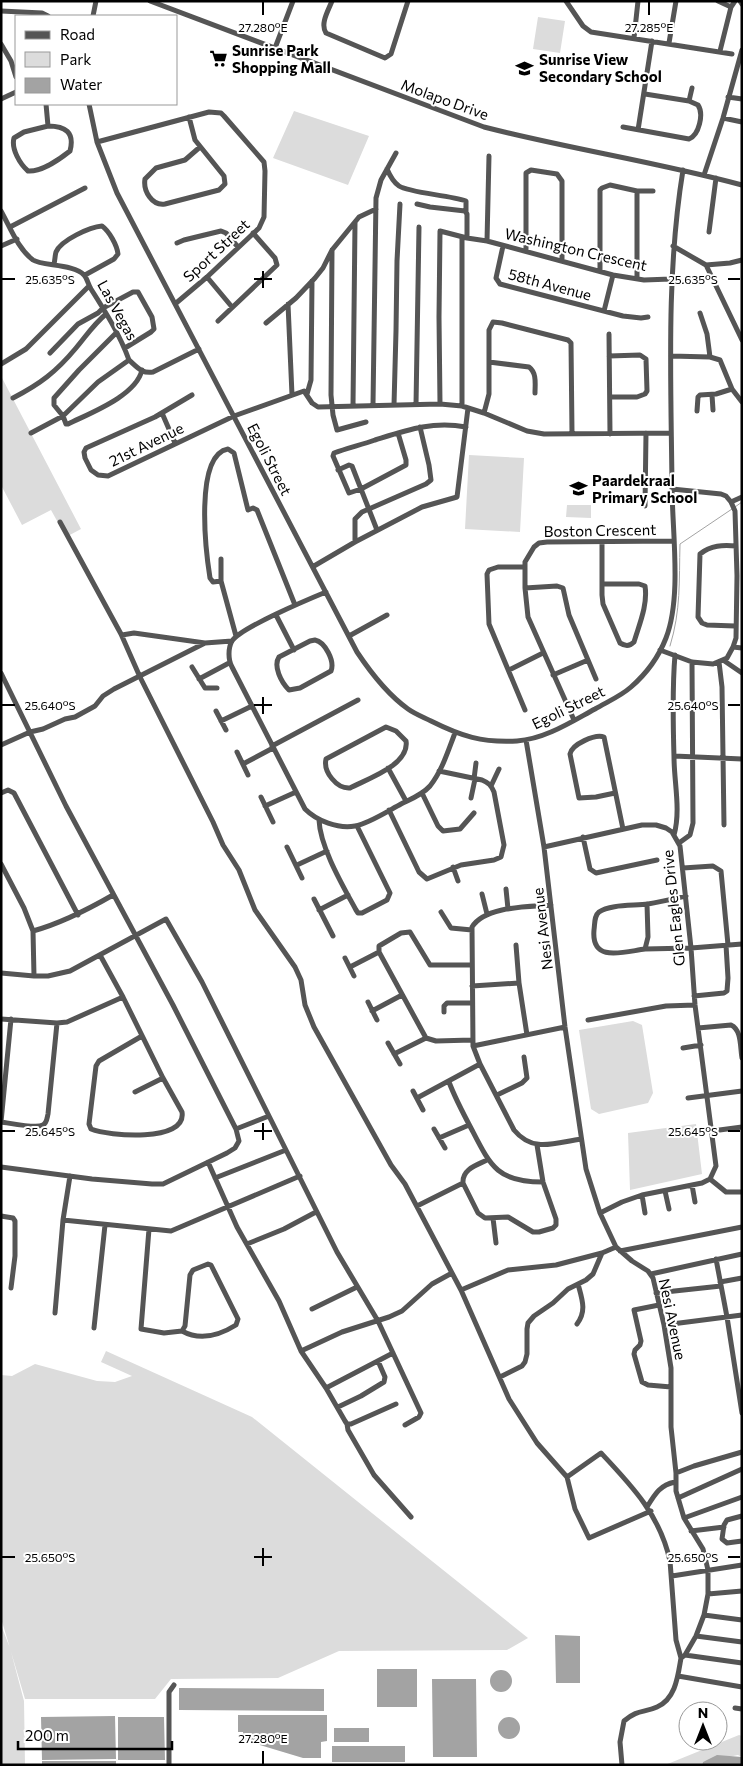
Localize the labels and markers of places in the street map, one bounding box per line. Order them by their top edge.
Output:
place label: Sunrise Park Shopping Mall [232,41,331,76]
supermarket icon: Sunrise Park Shopping Mall [208,49,228,69]
place label: Sunrise View Secondary School [539,50,662,85]
school or university icon: Sunrise View Secondary School [515,58,535,78]
place label: Paardekraal Primary School [592,471,697,506]
school or university icon: Paardekraal Primary School [568,479,588,499]

